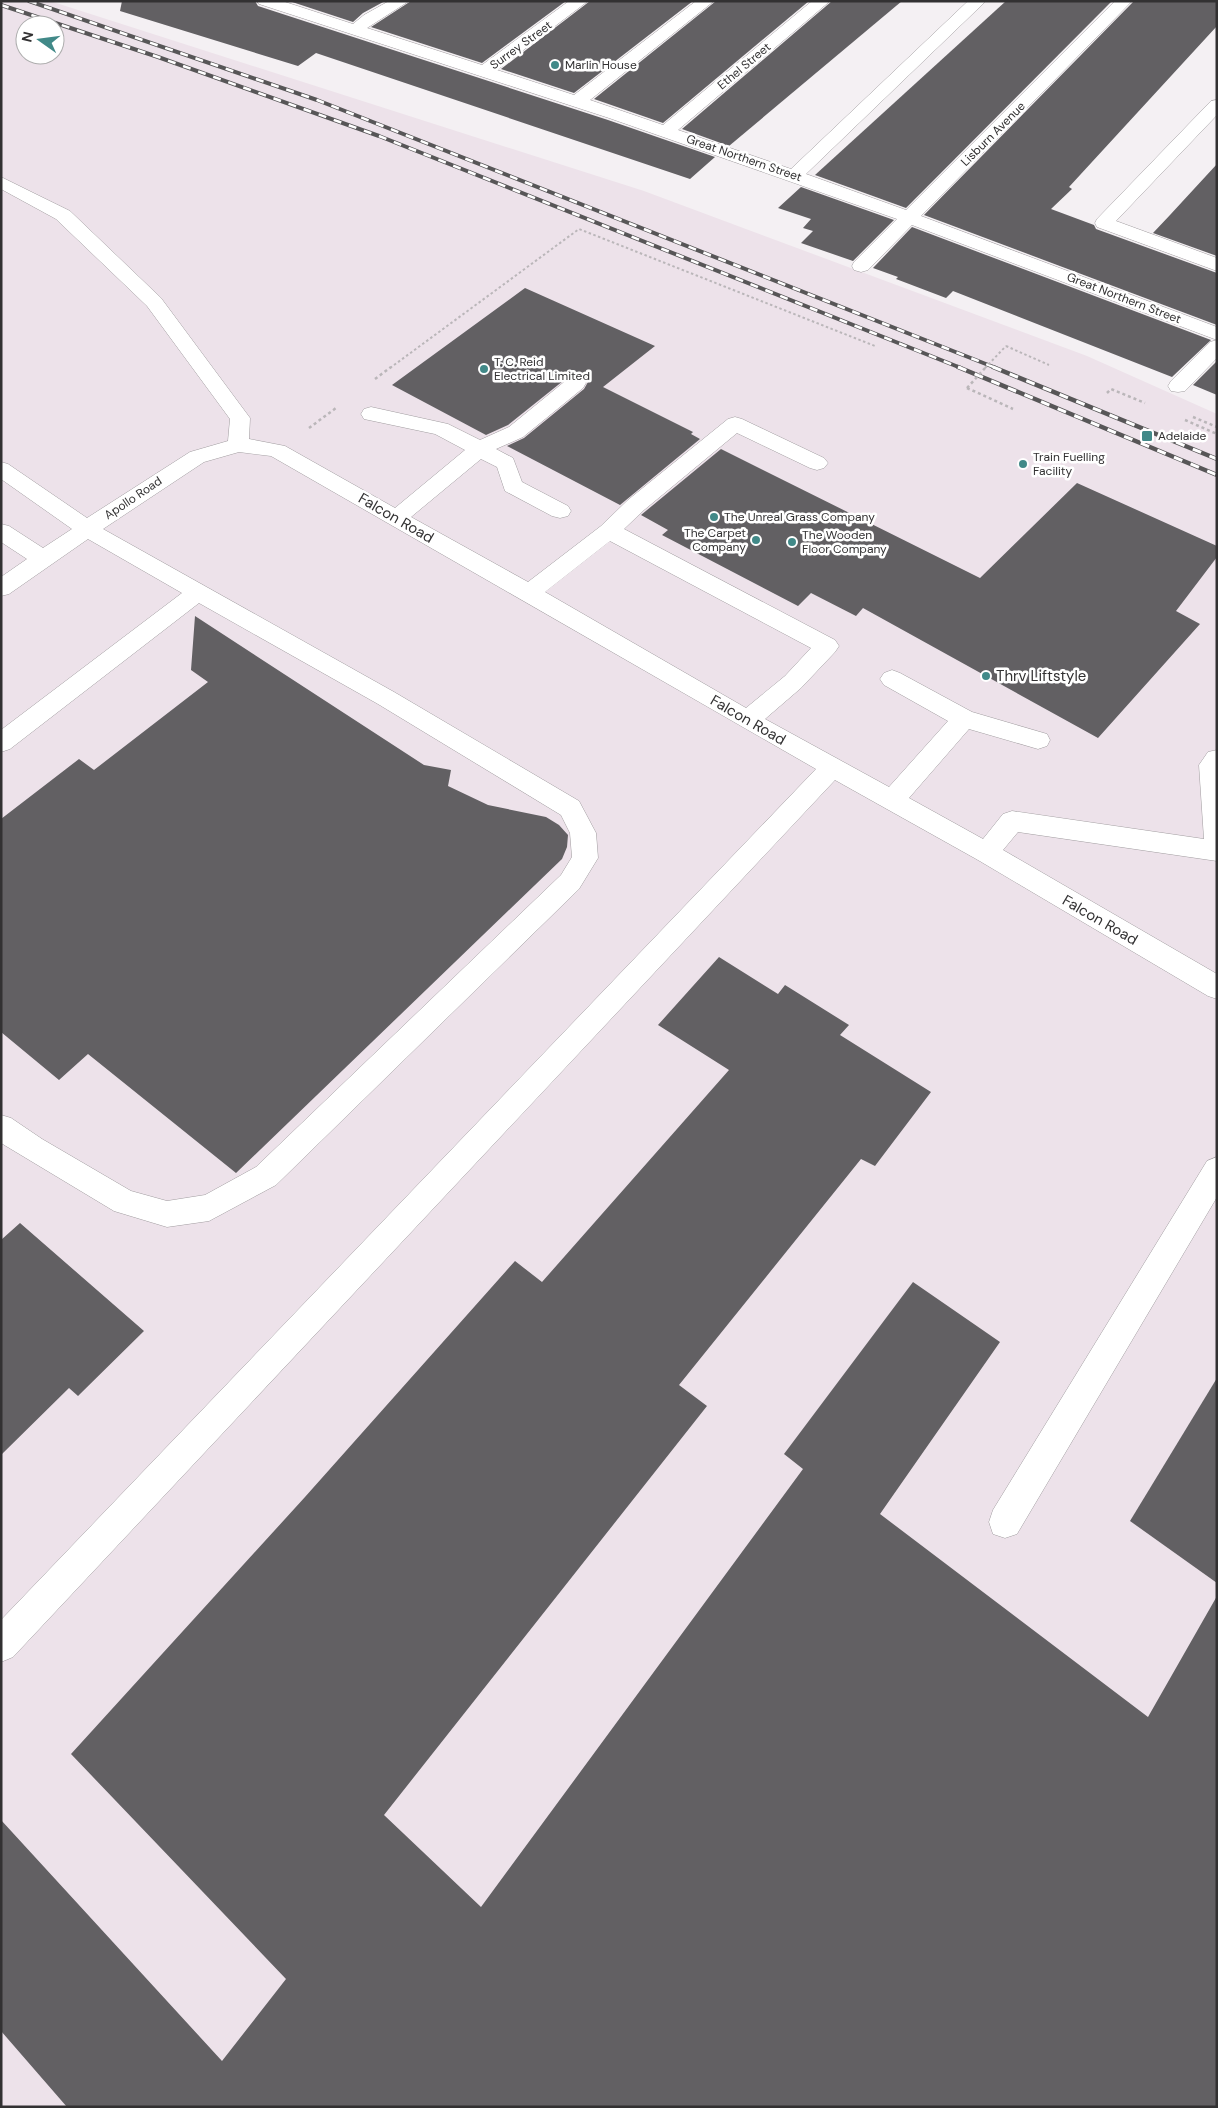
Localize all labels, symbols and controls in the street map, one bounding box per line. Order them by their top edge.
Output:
north arrow [15,15,65,65]
street label: Surrey Street [487,17,555,73]
text: N [17,30,37,44]
street label: Ethel Street [714,39,774,93]
place label: Marlin House [565,57,637,73]
marker: Marlin House [549,59,561,71]
street label: Lisburn Avenue [957,98,1029,170]
street label: Great Northern Street [684,131,804,185]
street label: Great Northern Street [1065,269,1184,327]
place label: T. C. Reid Electrical Limited [494,354,590,384]
marker: T. C. Reid Electrical Limited [478,363,490,375]
place label: Adelaide [1158,428,1207,444]
marker: Adelaide [1140,429,1154,443]
place label: Train Fuelling Facility [1033,449,1105,479]
marker: Train Fuelling Facility [1017,458,1029,470]
street label: Apollo Road [101,473,165,523]
street label: Falcon Road [355,488,437,548]
place label: The Unreal Grass Company [724,509,875,525]
marker: The Unreal Grass Company [708,511,720,523]
place label: The Carpet Company [684,525,746,555]
place label: The Wooden Floor Company [802,527,887,557]
marker: The Carpet Company [750,534,762,546]
marker: The Wooden Floor Company [786,536,798,548]
place label: Thrv Liftstyle [996,666,1086,686]
marker: Thrv Liftstyle [980,670,992,682]
street label: Falcon Road [707,690,789,750]
street label: Falcon Road [1059,890,1141,950]

